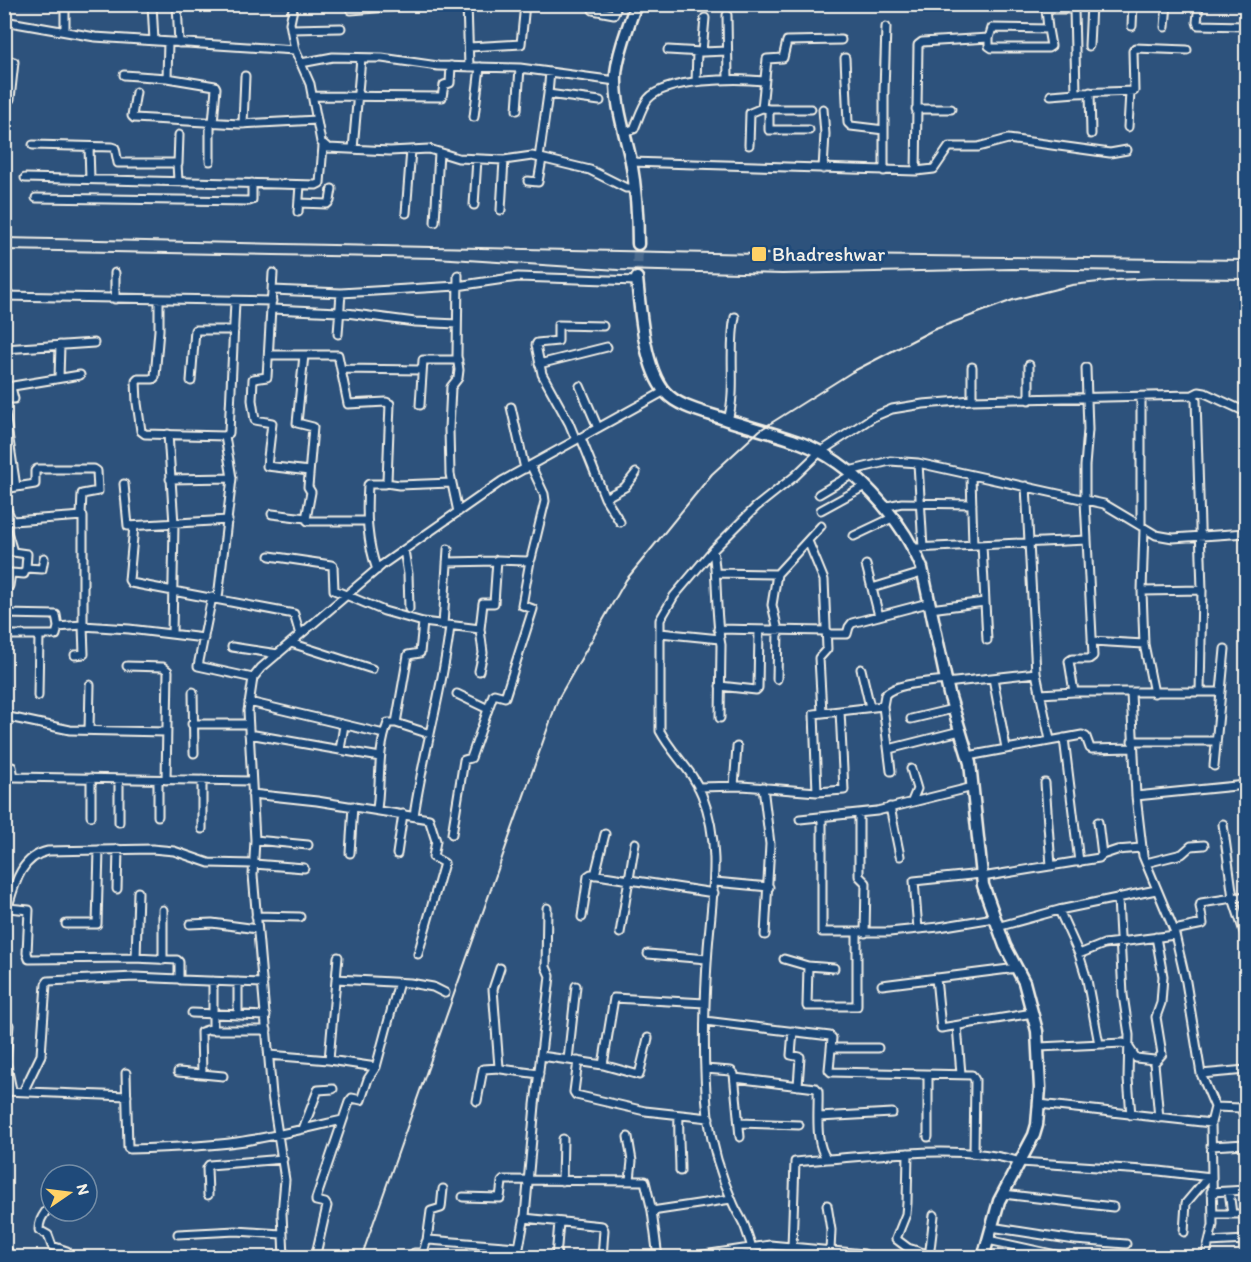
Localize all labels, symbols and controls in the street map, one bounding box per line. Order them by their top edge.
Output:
place label: Bhadreshwar [772,242,885,266]
marker: Bhadreshwar [750,245,768,263]
north arrow [39,1163,99,1223]
text: N [73,1182,94,1197]

